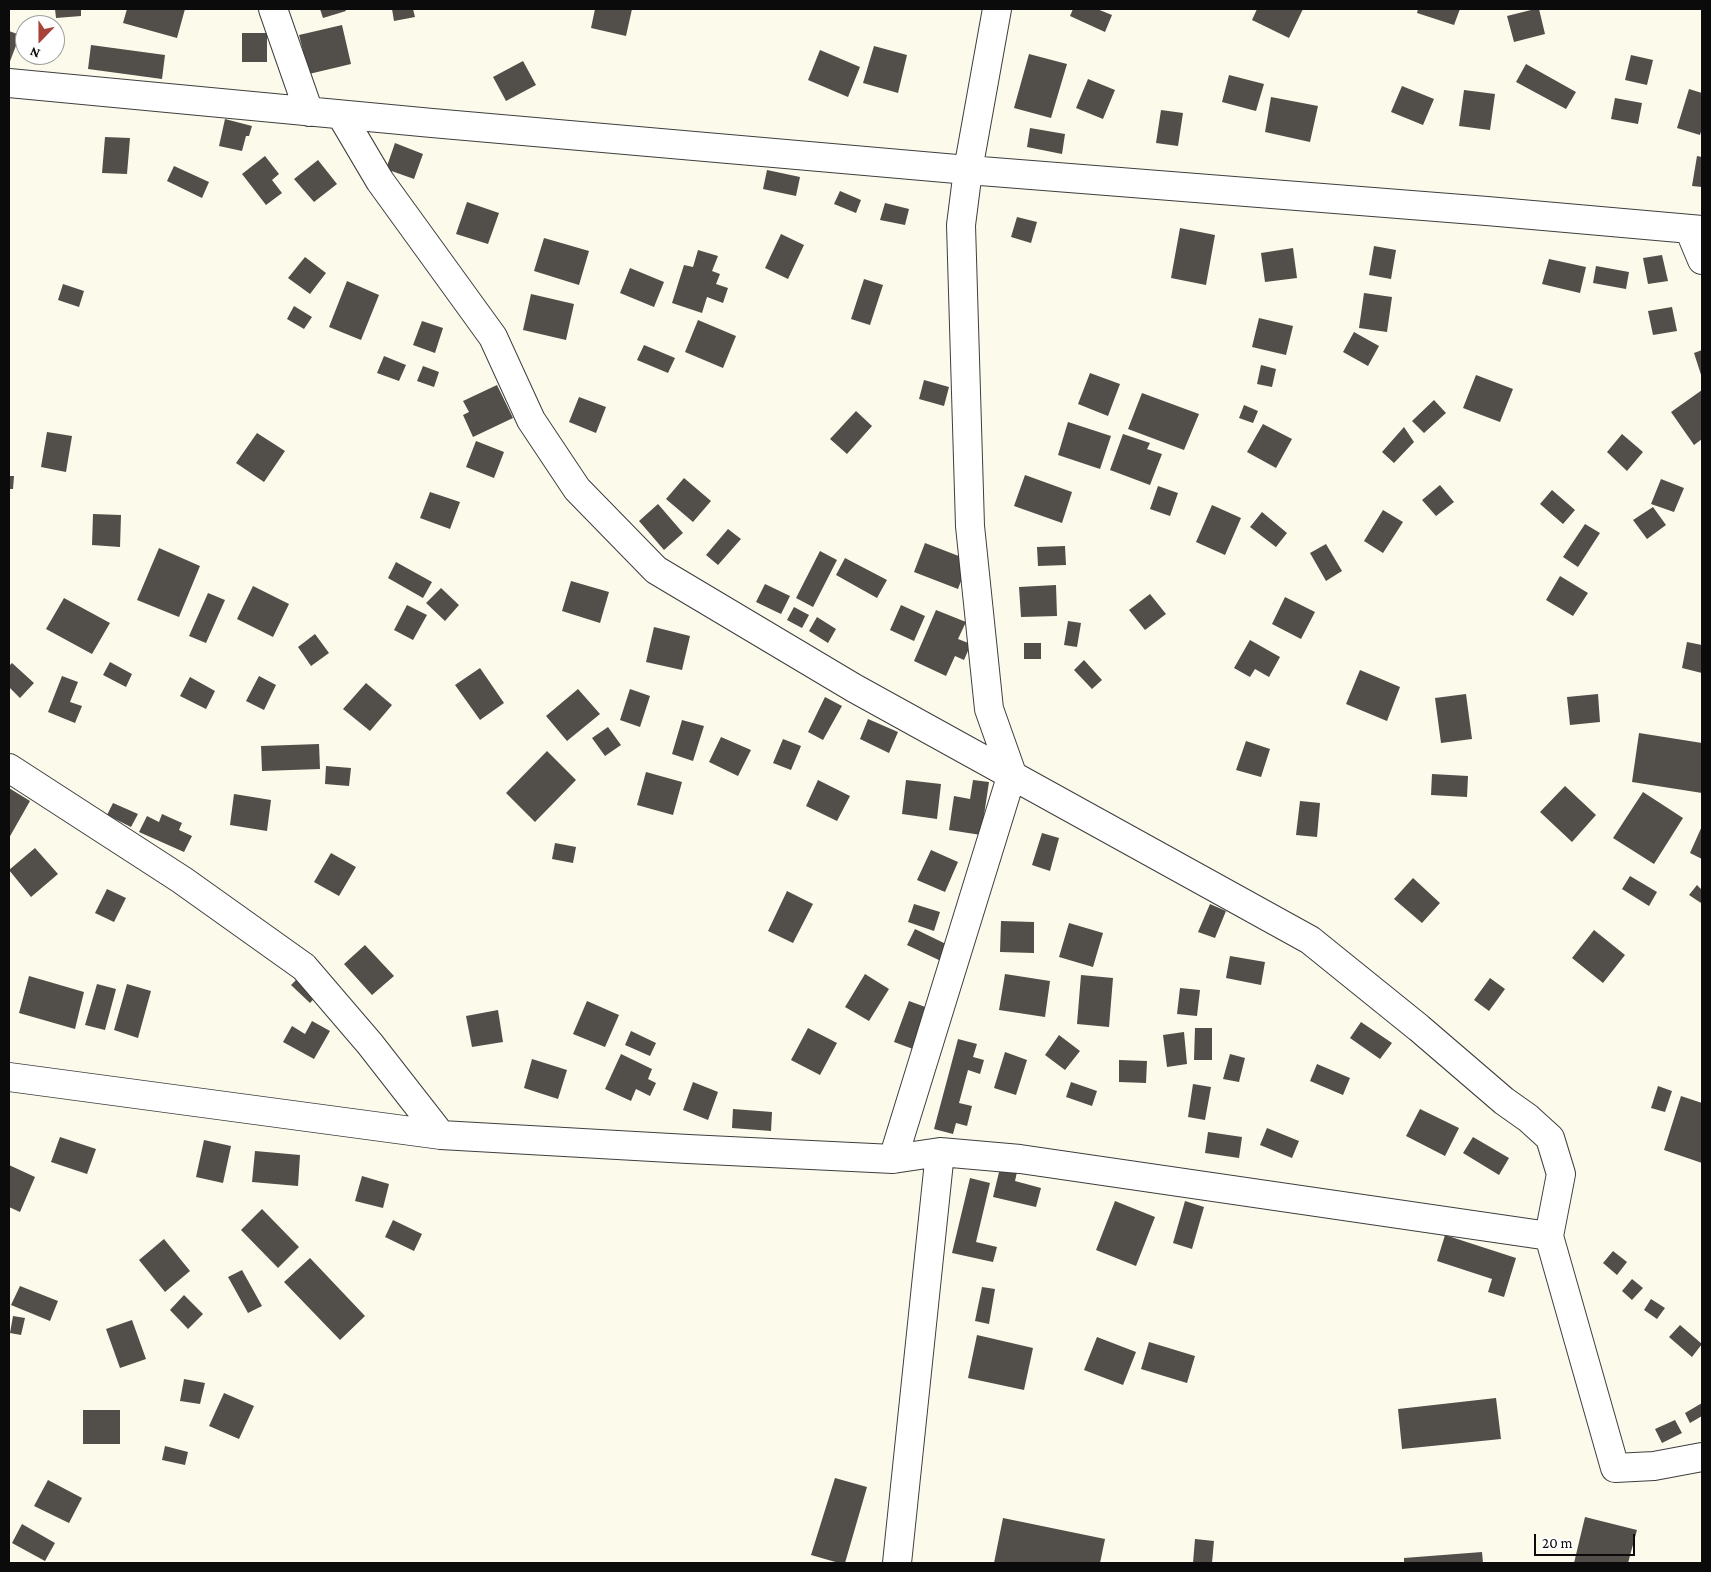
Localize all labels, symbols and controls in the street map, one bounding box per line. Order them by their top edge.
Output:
north arrow [15,15,65,65]
text: N [27,44,42,62]
scale bar [1536,1524,1637,1556]
text: 20 m [1542,1535,1573,1551]

